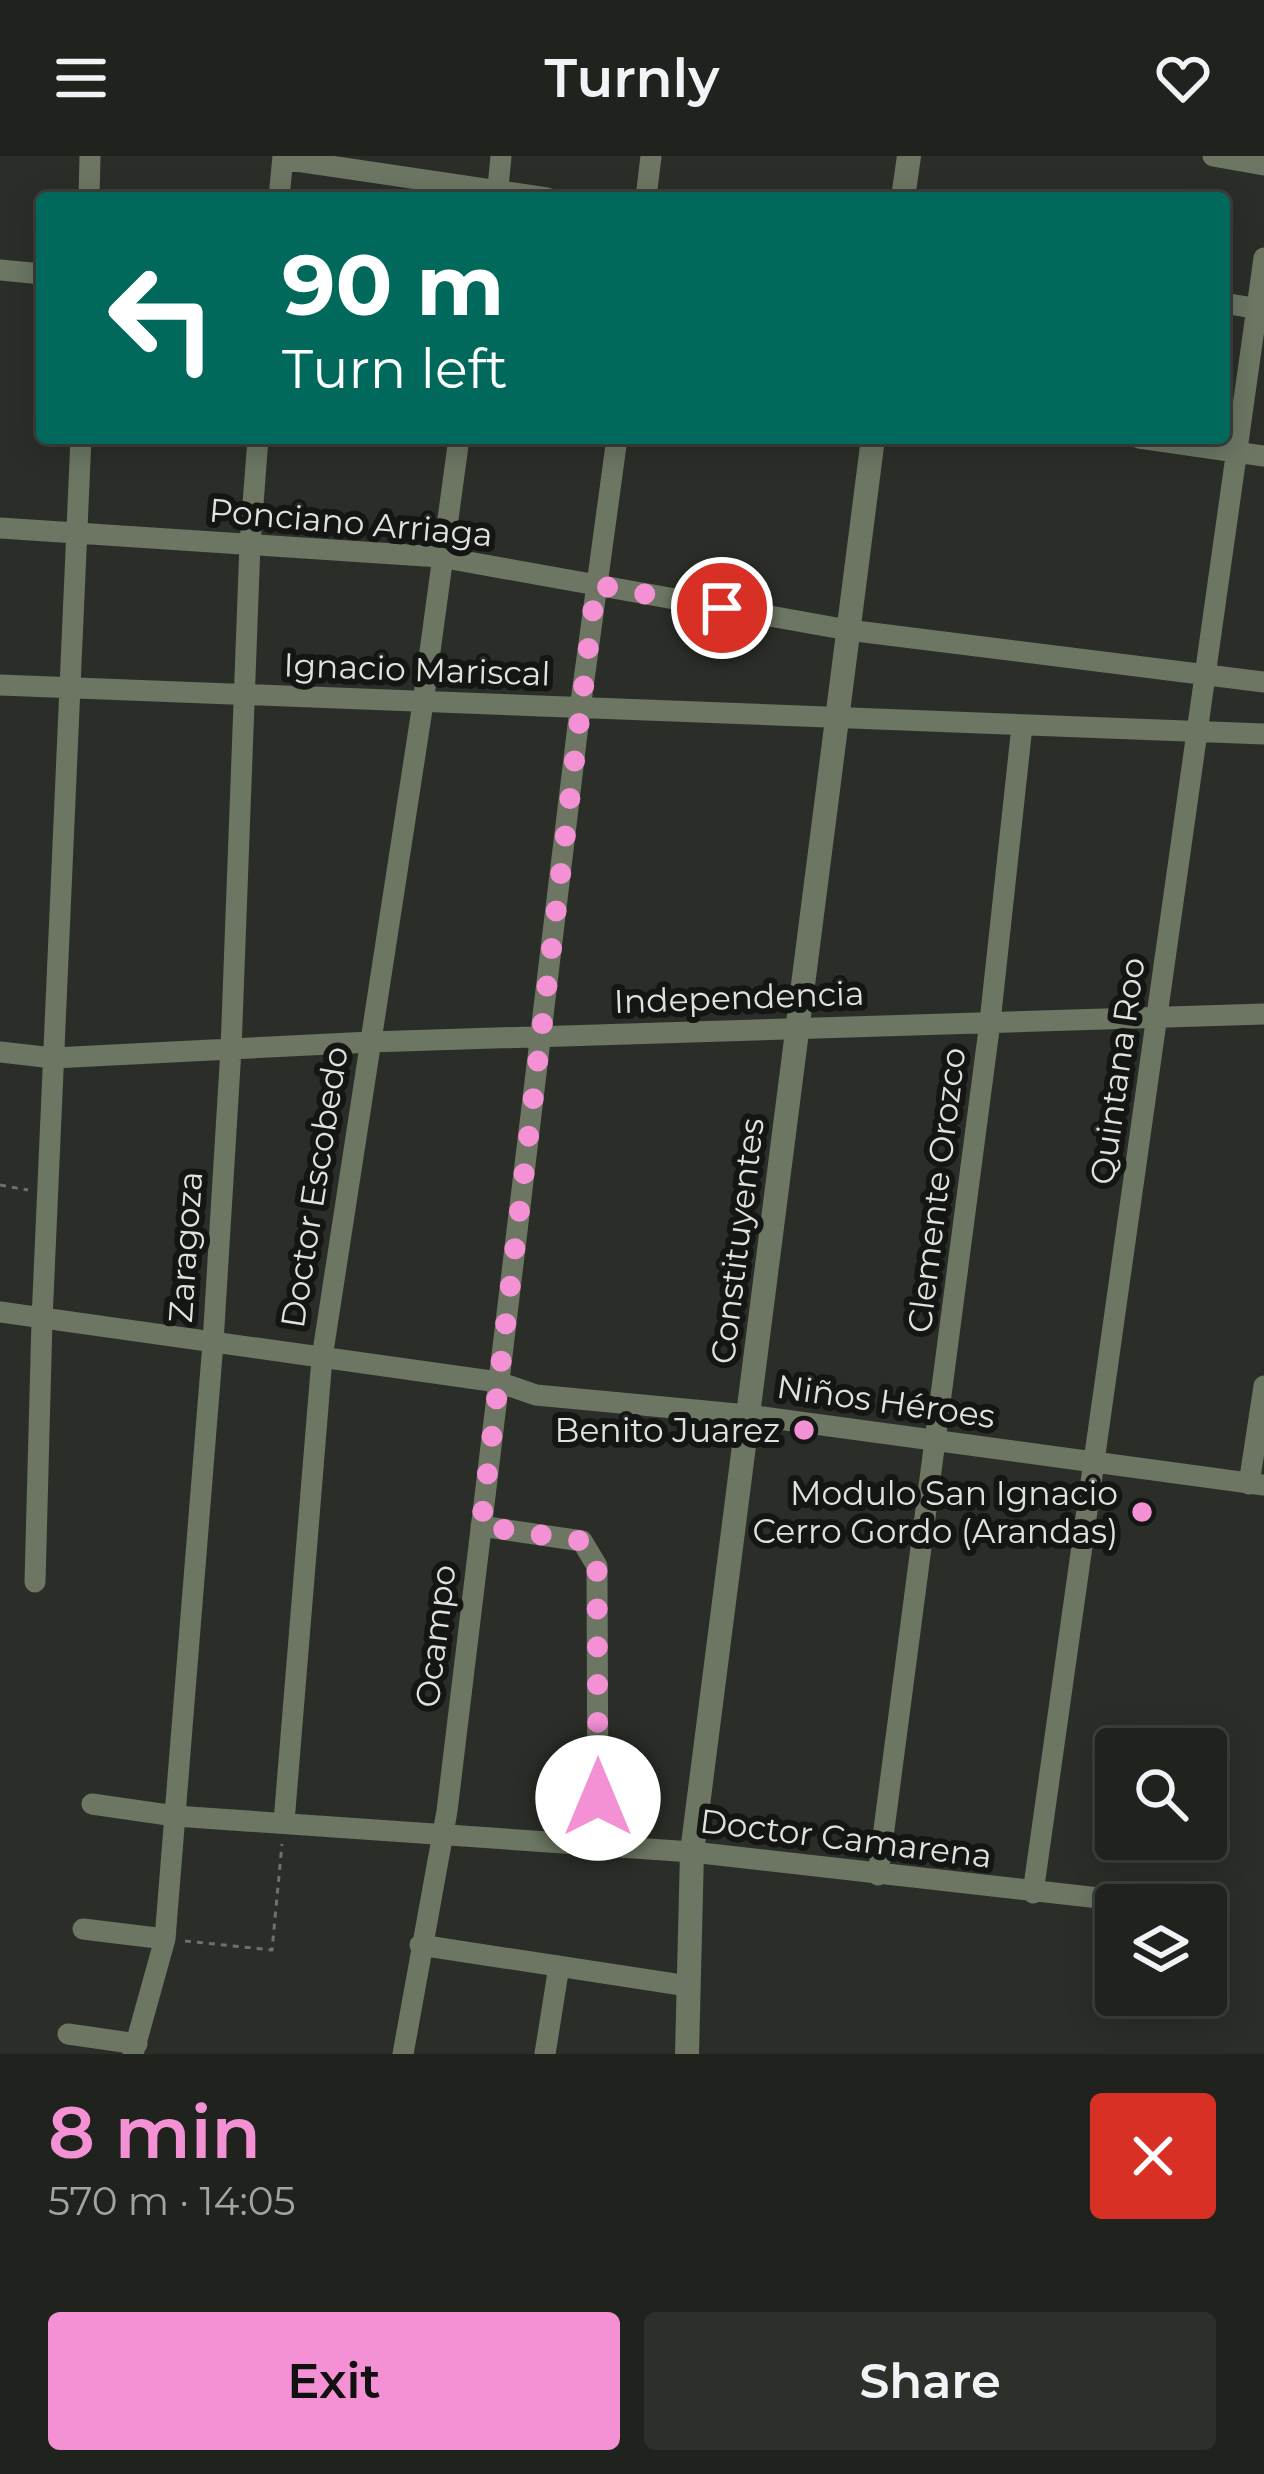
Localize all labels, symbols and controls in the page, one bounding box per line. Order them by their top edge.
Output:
icon: menu [48,45,114,111]
text: Turnly [545,45,719,111]
icon: heart [1150,45,1216,111]
text: 90 m [282,234,504,336]
icon: left [84,240,240,396]
text: Turn left [282,336,508,402]
street label: Ponciano Arriaga [207,490,495,554]
pin [671,557,773,659]
icon: arrive [689,575,755,641]
street label: Ignacio Mariscal [283,644,551,694]
street label: Quintana Roo [1081,955,1153,1187]
street label: Independencia [613,973,865,1021]
street label: Doctor Escobedo [272,1043,356,1331]
street label: Clemente Orozco [899,1045,973,1335]
street label: Constituyentes [702,1116,772,1366]
street label: Zaragoza [160,1170,210,1324]
street label: Niños Héroes [774,1366,998,1436]
place label: Benito Juarez [555,1410,780,1450]
marker: Benito Juarez [791,1417,817,1443]
place label: Modulo San Ignacio Cerro Gordo (Arandas) [753,1473,1118,1551]
marker: Modulo San Ignacio Cerro Gordo (Arandas) [1129,1499,1155,1525]
street label: Ocampo [406,1562,464,1710]
map controls [1095,1728,1227,2016]
button: search [1095,1728,1227,1860]
position arrow [535,1735,661,1861]
street label: Doctor Camarena [698,1800,994,1876]
button: layers [1095,1884,1227,2016]
text: 8 min [48,2088,261,2176]
button: close [1090,2093,1216,2219]
text: 570 m · 14:05 [48,2177,296,2225]
button: Exit [48,2312,620,2450]
button: Share [644,2312,1216,2450]

